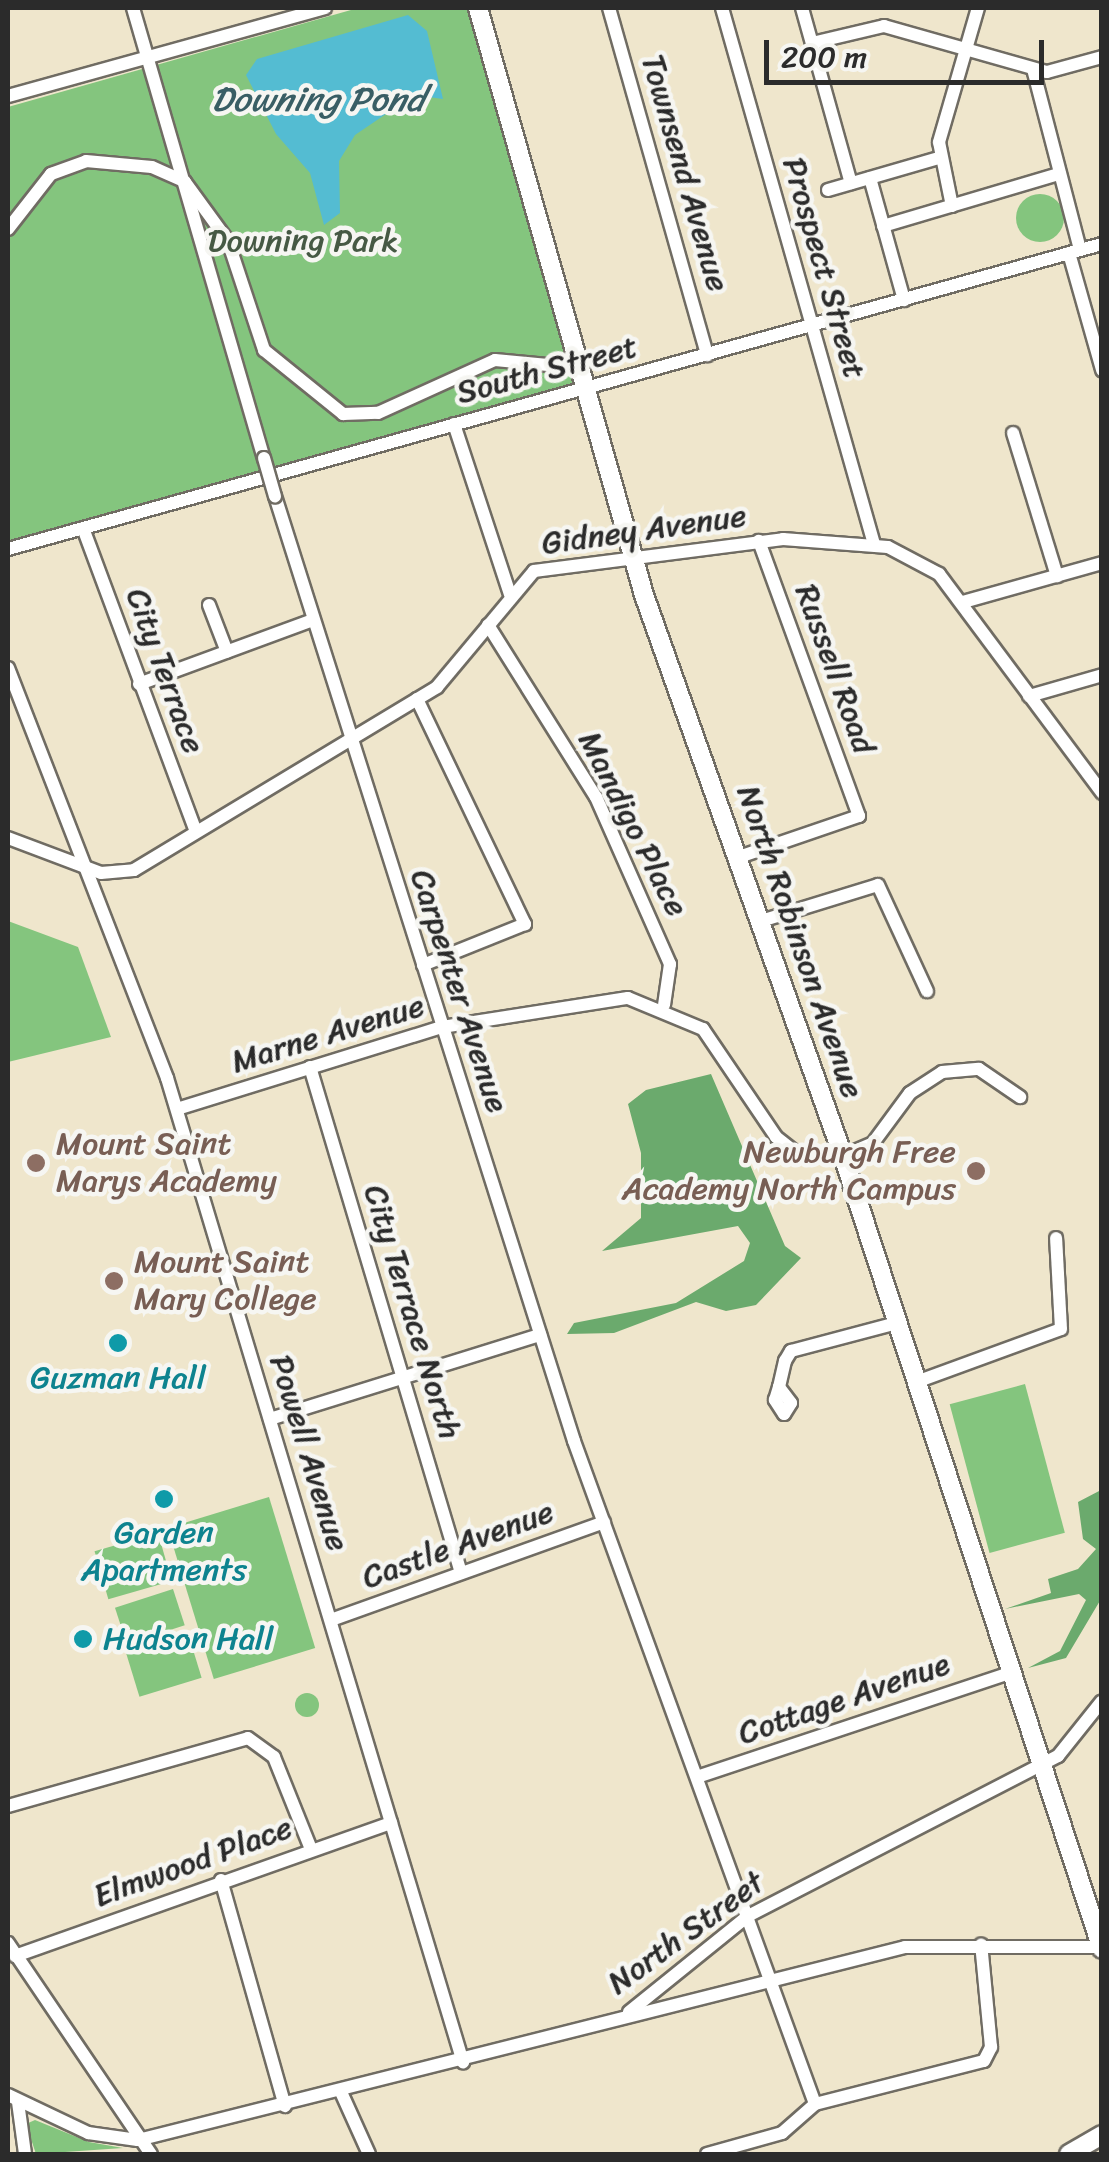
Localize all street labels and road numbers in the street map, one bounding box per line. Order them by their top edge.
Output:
street label: Townsend Avenue [633,50,737,296]
street label: Prospect Street [774,153,874,383]
street label: South Street [452,327,642,413]
street label: Gidney Avenue [539,497,749,563]
street label: Russell Road [787,579,883,759]
street label: City Terrace [117,583,213,759]
street label: Mandigo Place [570,725,696,923]
street label: North Robinson Avenue [729,781,871,1103]
street label: Carpenter Avenue [402,865,516,1117]
street label: Marne Avenue [227,986,429,1082]
street label: City Terrace North [355,1180,469,1444]
street label: Powell Avenue [261,1350,357,1556]
street label: Castle Avenue [357,1493,559,1597]
street label: Cottage Avenue [733,1645,955,1753]
street label: Elmwood Place [89,1808,297,1916]
street label: North Street [600,1864,772,2002]

